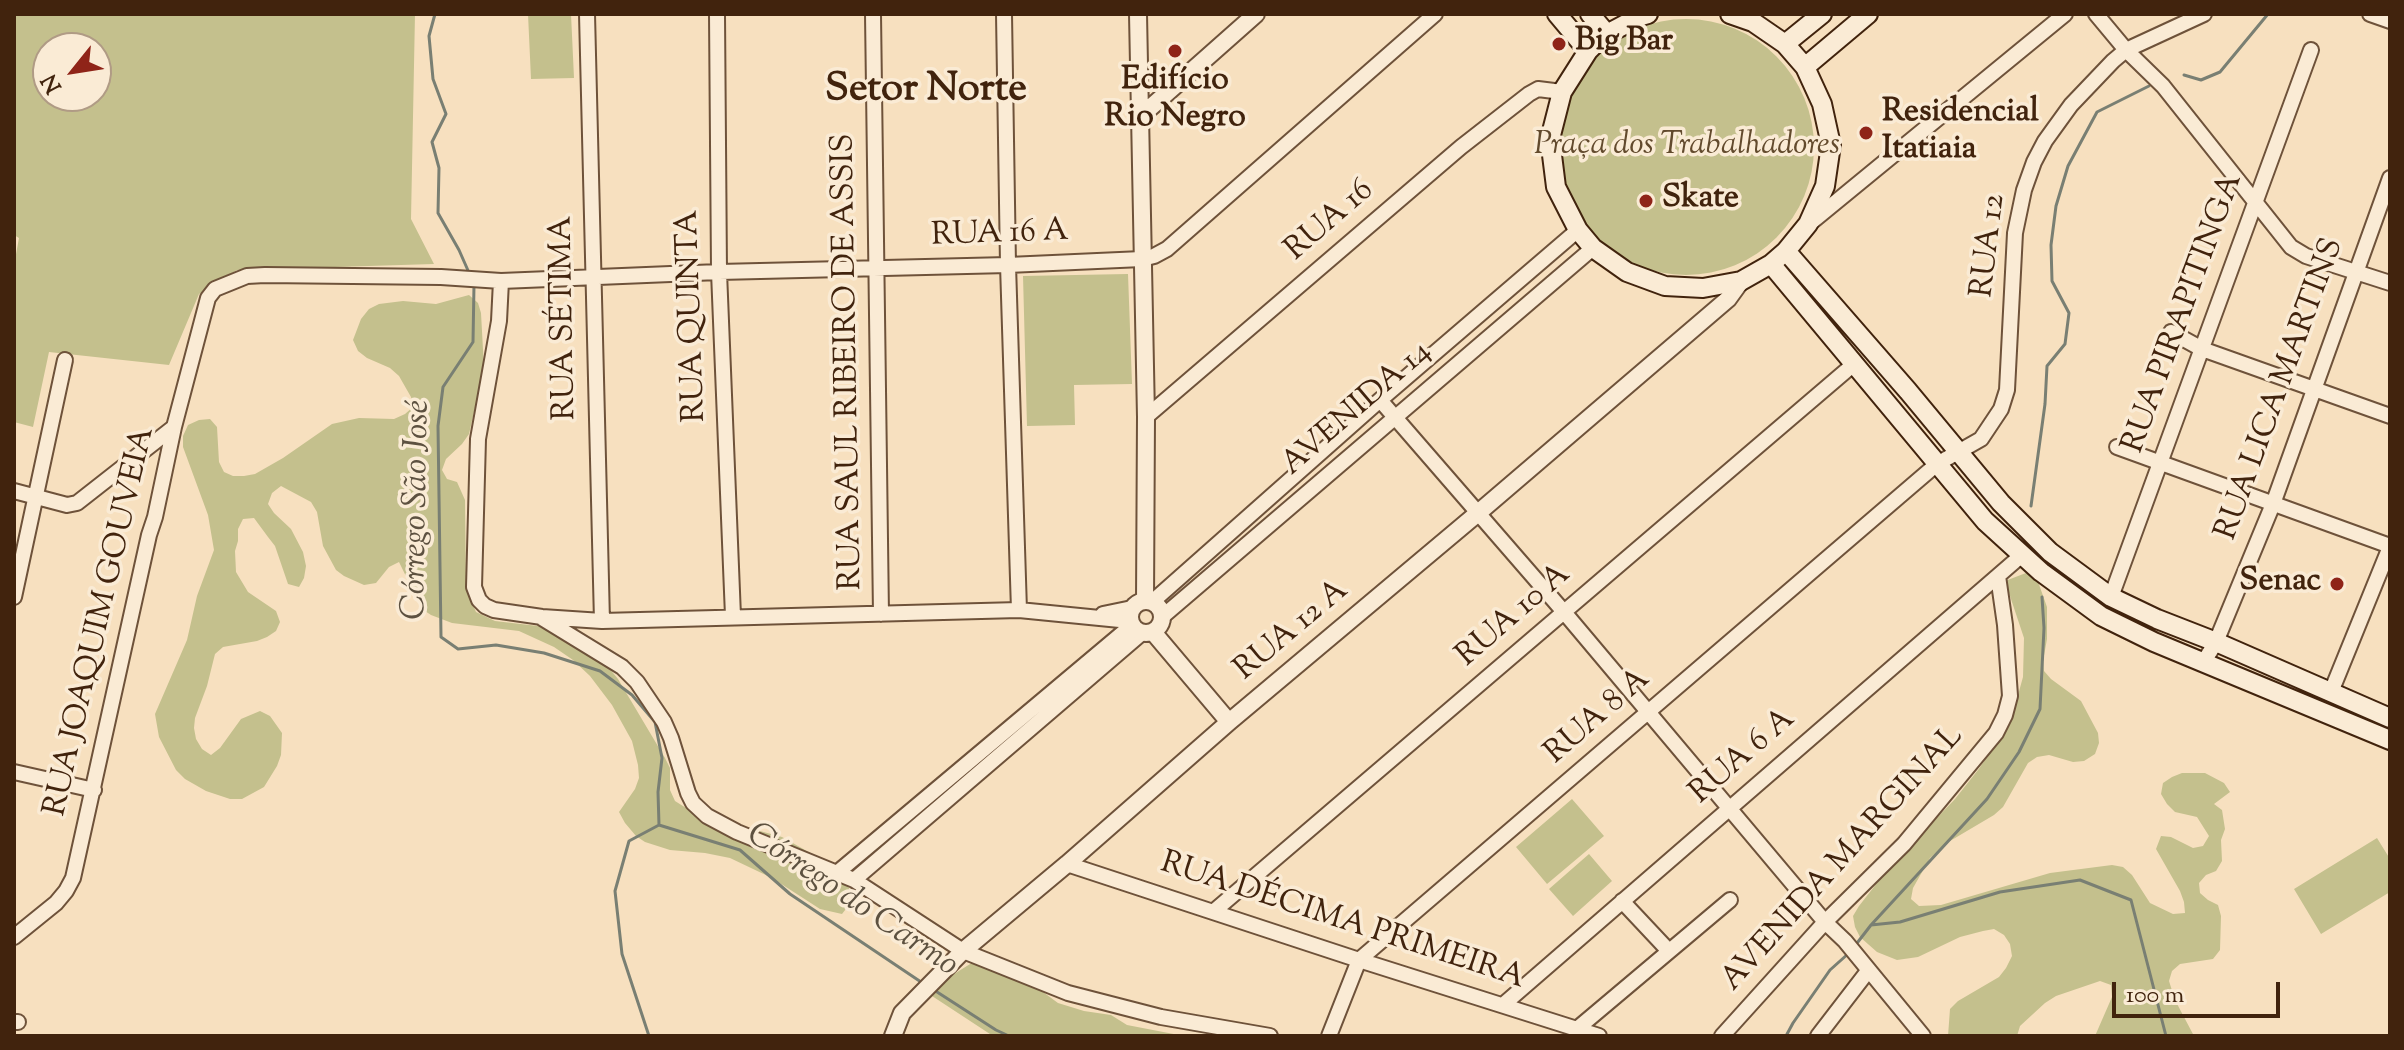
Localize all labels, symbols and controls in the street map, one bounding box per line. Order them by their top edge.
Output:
place label: Big Bar [1575,25,1673,63]
north arrow [32,32,112,112]
marker: Big Bar [1550,35,1568,53]
marker: Edifício Rio Negro [1166,42,1184,60]
place label: Edifício Rio Negro [1104,64,1246,139]
text: N [35,67,71,99]
district label: Setor Norte [825,68,1027,116]
place label: Residencial Itatiaia [1882,96,2039,171]
marker: Residencial Itatiaia [1857,124,1875,142]
park label: Praça dos Trabalhadores [1534,129,1840,167]
street label: RUA SAUL RIBEIRO DE ASSIS [827,133,873,591]
street label: RUA PIRAPITINGA [2117,169,2253,459]
street label: RUA 16 [1279,173,1383,271]
place label: Skate [1662,182,1739,220]
marker: Skate [1637,192,1655,210]
street label: RUA 12 [1966,192,2016,300]
street label: RUA QUINTA [671,209,717,423]
street label: RUA 16 A [931,214,1069,258]
street label: RUA SÉTIMA [545,215,587,421]
street label: RUA LICA MARTINS [2210,234,2354,546]
street label: AVENIDA 14 [1275,334,1441,486]
water label: Córrego São José [397,400,441,620]
street label: RUA JOAQUIM GOUVEIA [38,424,166,820]
street label: RUA 10 A [1450,557,1580,677]
place label: Senac [2239,565,2321,603]
street label: RUA 12 A [1228,573,1358,691]
marker: Senac [2328,575,2346,593]
street label: RUA 8 A [1539,662,1659,774]
street label: RUA 6 A [1684,702,1804,814]
street label: AVENIDA MARGINAL [1715,719,1973,1001]
water label: Córrego do Carmo [737,816,965,988]
street label: RUA DÉCIMA PRIMEIRA [1155,846,1529,1000]
scale bar [2116,966,2284,1016]
text: 100 m [2126,979,2184,1013]

